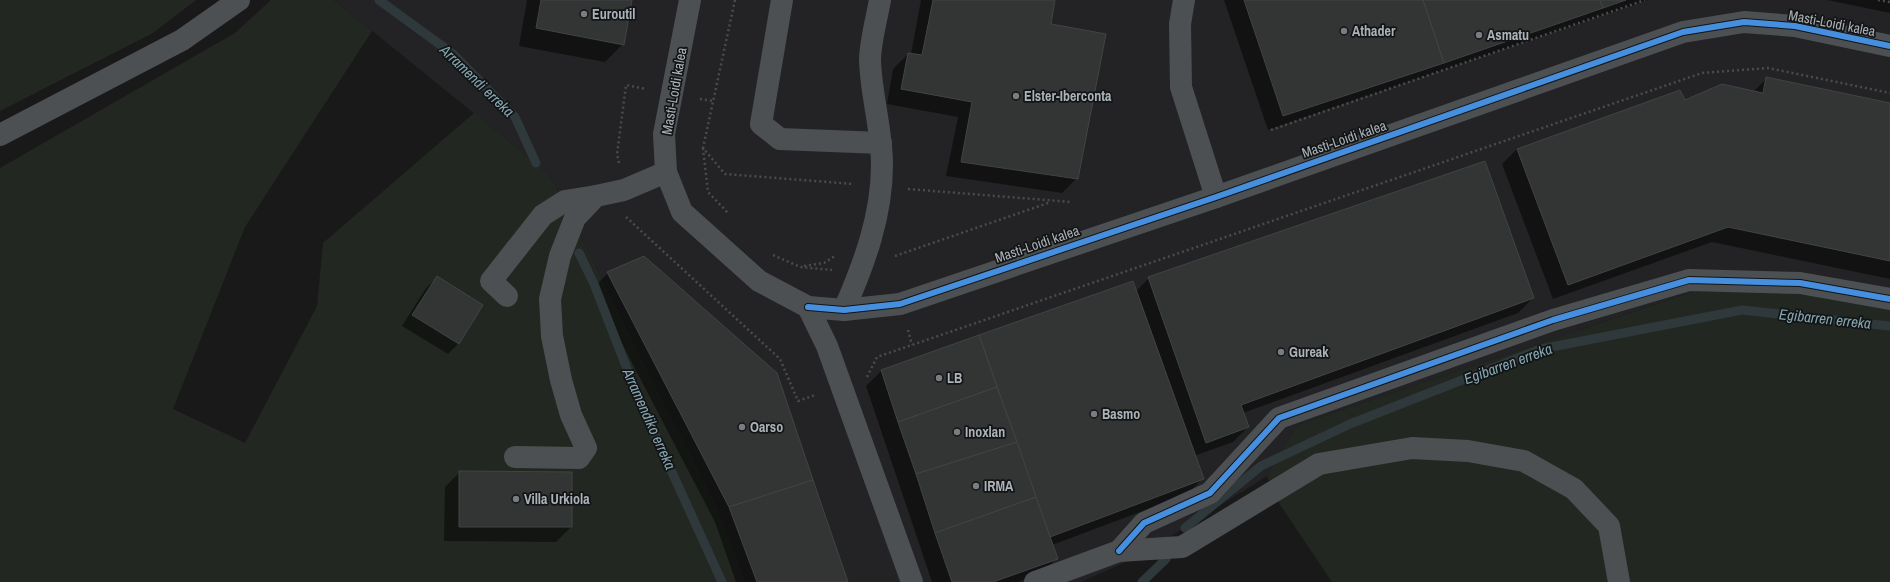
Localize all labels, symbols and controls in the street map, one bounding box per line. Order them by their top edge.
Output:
place label: Euroutil [592,5,635,23]
street label: Masti-Loidi kalea [1787,6,1878,40]
marker: Euroutil [579,9,589,19]
place label: Athader [1352,22,1396,40]
marker: Athader [1339,26,1349,36]
place label: Asmatu [1487,26,1529,44]
marker: Asmatu [1474,30,1484,40]
water label: Arramendi erreka [435,39,519,122]
street label: Masti-Loidi kalea [657,45,691,136]
place label: Elster-Iberconta [1024,87,1112,105]
marker: Elster-Iberconta [1011,91,1021,101]
street label: Masti-Loidi kalea [1299,116,1389,162]
street label: Masti-Loidi kalea [992,221,1082,267]
water label: Egibarren erreka [1778,303,1872,334]
water label: Egibarren erreka [1461,338,1555,389]
place label: Gureak [1289,343,1329,361]
marker: Gureak [1276,347,1286,357]
water label: Arramendiko erreka [617,364,681,473]
place label: LB [947,369,962,387]
marker: LB [934,373,944,383]
place label: Basmo [1102,405,1140,423]
marker: Basmo [1089,409,1099,419]
place label: Oarso [750,418,783,436]
marker: Oarso [737,422,747,432]
place label: Inoxlan [965,423,1005,441]
marker: Inoxlan [952,427,962,437]
place label: IRMA [984,477,1014,495]
marker: IRMA [971,481,981,491]
place label: Villa Urkiola [524,490,590,508]
marker: Villa Urkiola [511,494,521,504]

